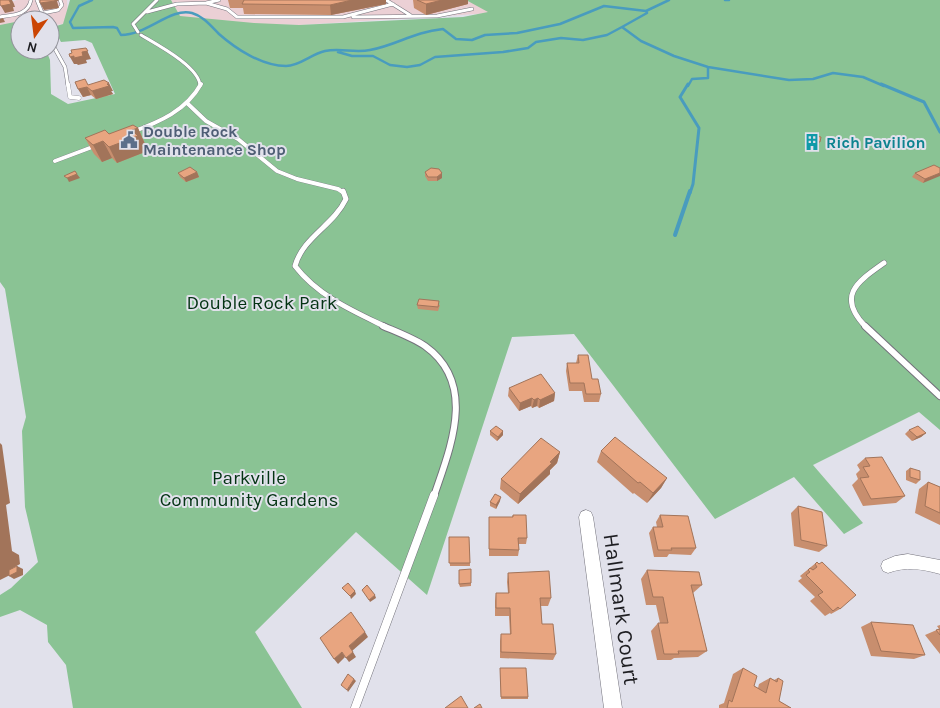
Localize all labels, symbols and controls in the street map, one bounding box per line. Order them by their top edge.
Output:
north arrow [10,10,60,60]
text: N [25,38,39,57]
place label: Double Rock Maintenance Shop [143,122,286,159]
public building icon: Double Rock Maintenance Shop [119,130,139,150]
building icon: Rich Pavilion [802,132,822,152]
place label: Rich Pavilion [826,133,925,152]
park label: Double Rock Park [187,292,338,314]
park label: Parkville Community Gardens [160,467,338,511]
street label: Hallmark Court [598,532,644,686]

